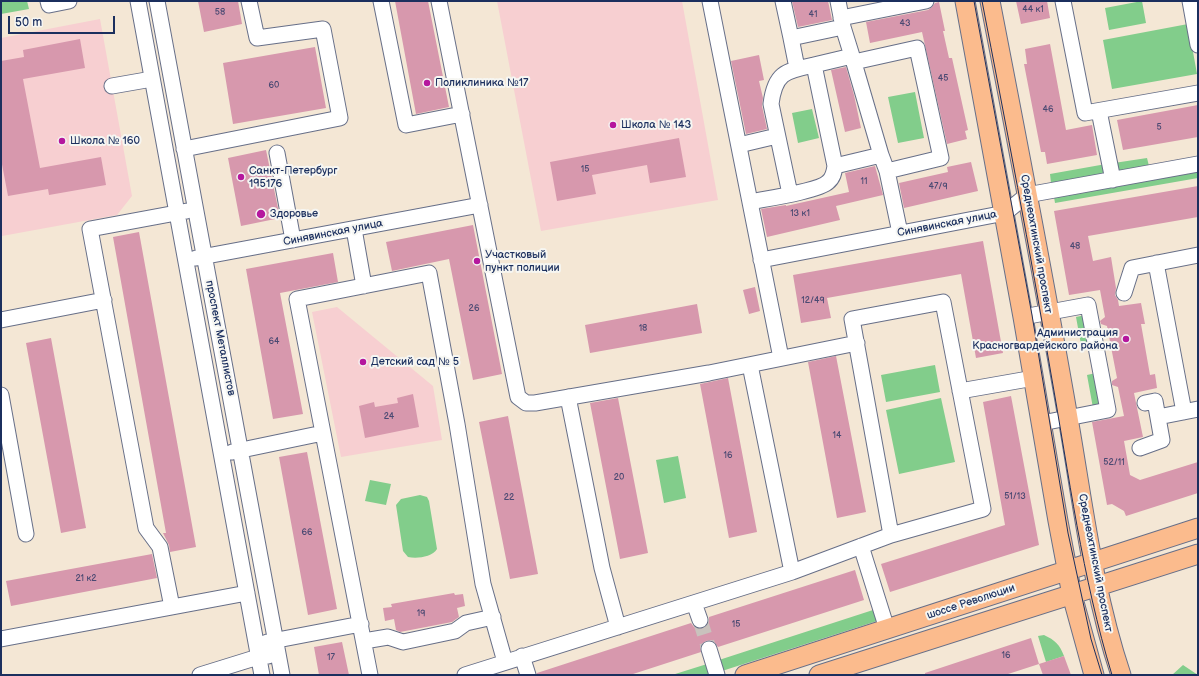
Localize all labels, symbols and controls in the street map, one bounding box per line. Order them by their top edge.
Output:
house number: 44 к1 [1022,5,1044,15]
scale bar [10,8,117,34]
house number: 58 [215,8,225,18]
house number: 41 [809,10,817,20]
text: 50 m [15,15,42,30]
house number: 43 [899,19,911,29]
house number: 45 [938,74,948,84]
place label: Поликлиника №17 [435,76,528,90]
marker: Поликлиника №17 [422,78,432,88]
house number: 60 [269,81,279,91]
house number: 46 [1043,105,1053,115]
place label: Школа № 143 [621,118,691,132]
marker: Школа № 143 [608,120,618,130]
house number: 5 [1156,123,1162,133]
place label: Школа № 160 [70,134,140,148]
marker: Школа № 160 [57,136,67,146]
place label: Санкт-Петербург 195176 [249,164,338,190]
house number: 15 [581,165,589,175]
marker: Санкт-Петербург 195176 [236,172,246,182]
street label: Среднеохтинский проспект [1017,174,1055,314]
house number: 11 [861,177,867,187]
house number: 47/9 [928,182,948,192]
place label: Здоровье [270,207,318,221]
marker: Здоровье [255,208,267,220]
street label: Синявинская улица [896,208,998,240]
house number: 13 к1 [790,209,810,219]
street label: Синявинская улица [282,217,384,249]
house number: 48 [1070,242,1080,252]
place label: Участковый пункт полиции [485,248,560,274]
marker: Участковый пункт полиции [472,256,482,266]
street label: проспект Металлистов [202,279,238,397]
house number: 12/49 [801,296,825,306]
house number: 26 [469,304,479,314]
house number: 18 [639,324,647,334]
place label: Администрация Красногвардейского района [972,326,1118,352]
marker: Администрация Красногвардейского района [1121,334,1131,344]
house number: 64 [269,337,279,347]
place label: Детский сад № 5 [371,355,459,369]
marker: Детский сад № 5 [358,357,368,367]
house number: 24 [384,412,394,422]
house number: 14 [833,431,841,441]
house number: 16 [724,451,732,461]
house number: 52/11 [1103,458,1125,468]
house number: 20 [614,473,624,483]
house number: 51/13 [1004,492,1026,502]
house number: 22 [504,493,514,503]
street label: Среднеохтинский проспект [1075,493,1115,633]
house number: 66 [302,528,312,538]
house number: 21 к2 [75,574,97,584]
street label: шоссе Революции [925,582,1017,622]
house number: 19 [417,609,425,619]
house number: 15 [732,620,740,630]
house number: 16 [1002,651,1010,661]
house number: 17 [327,653,335,663]

